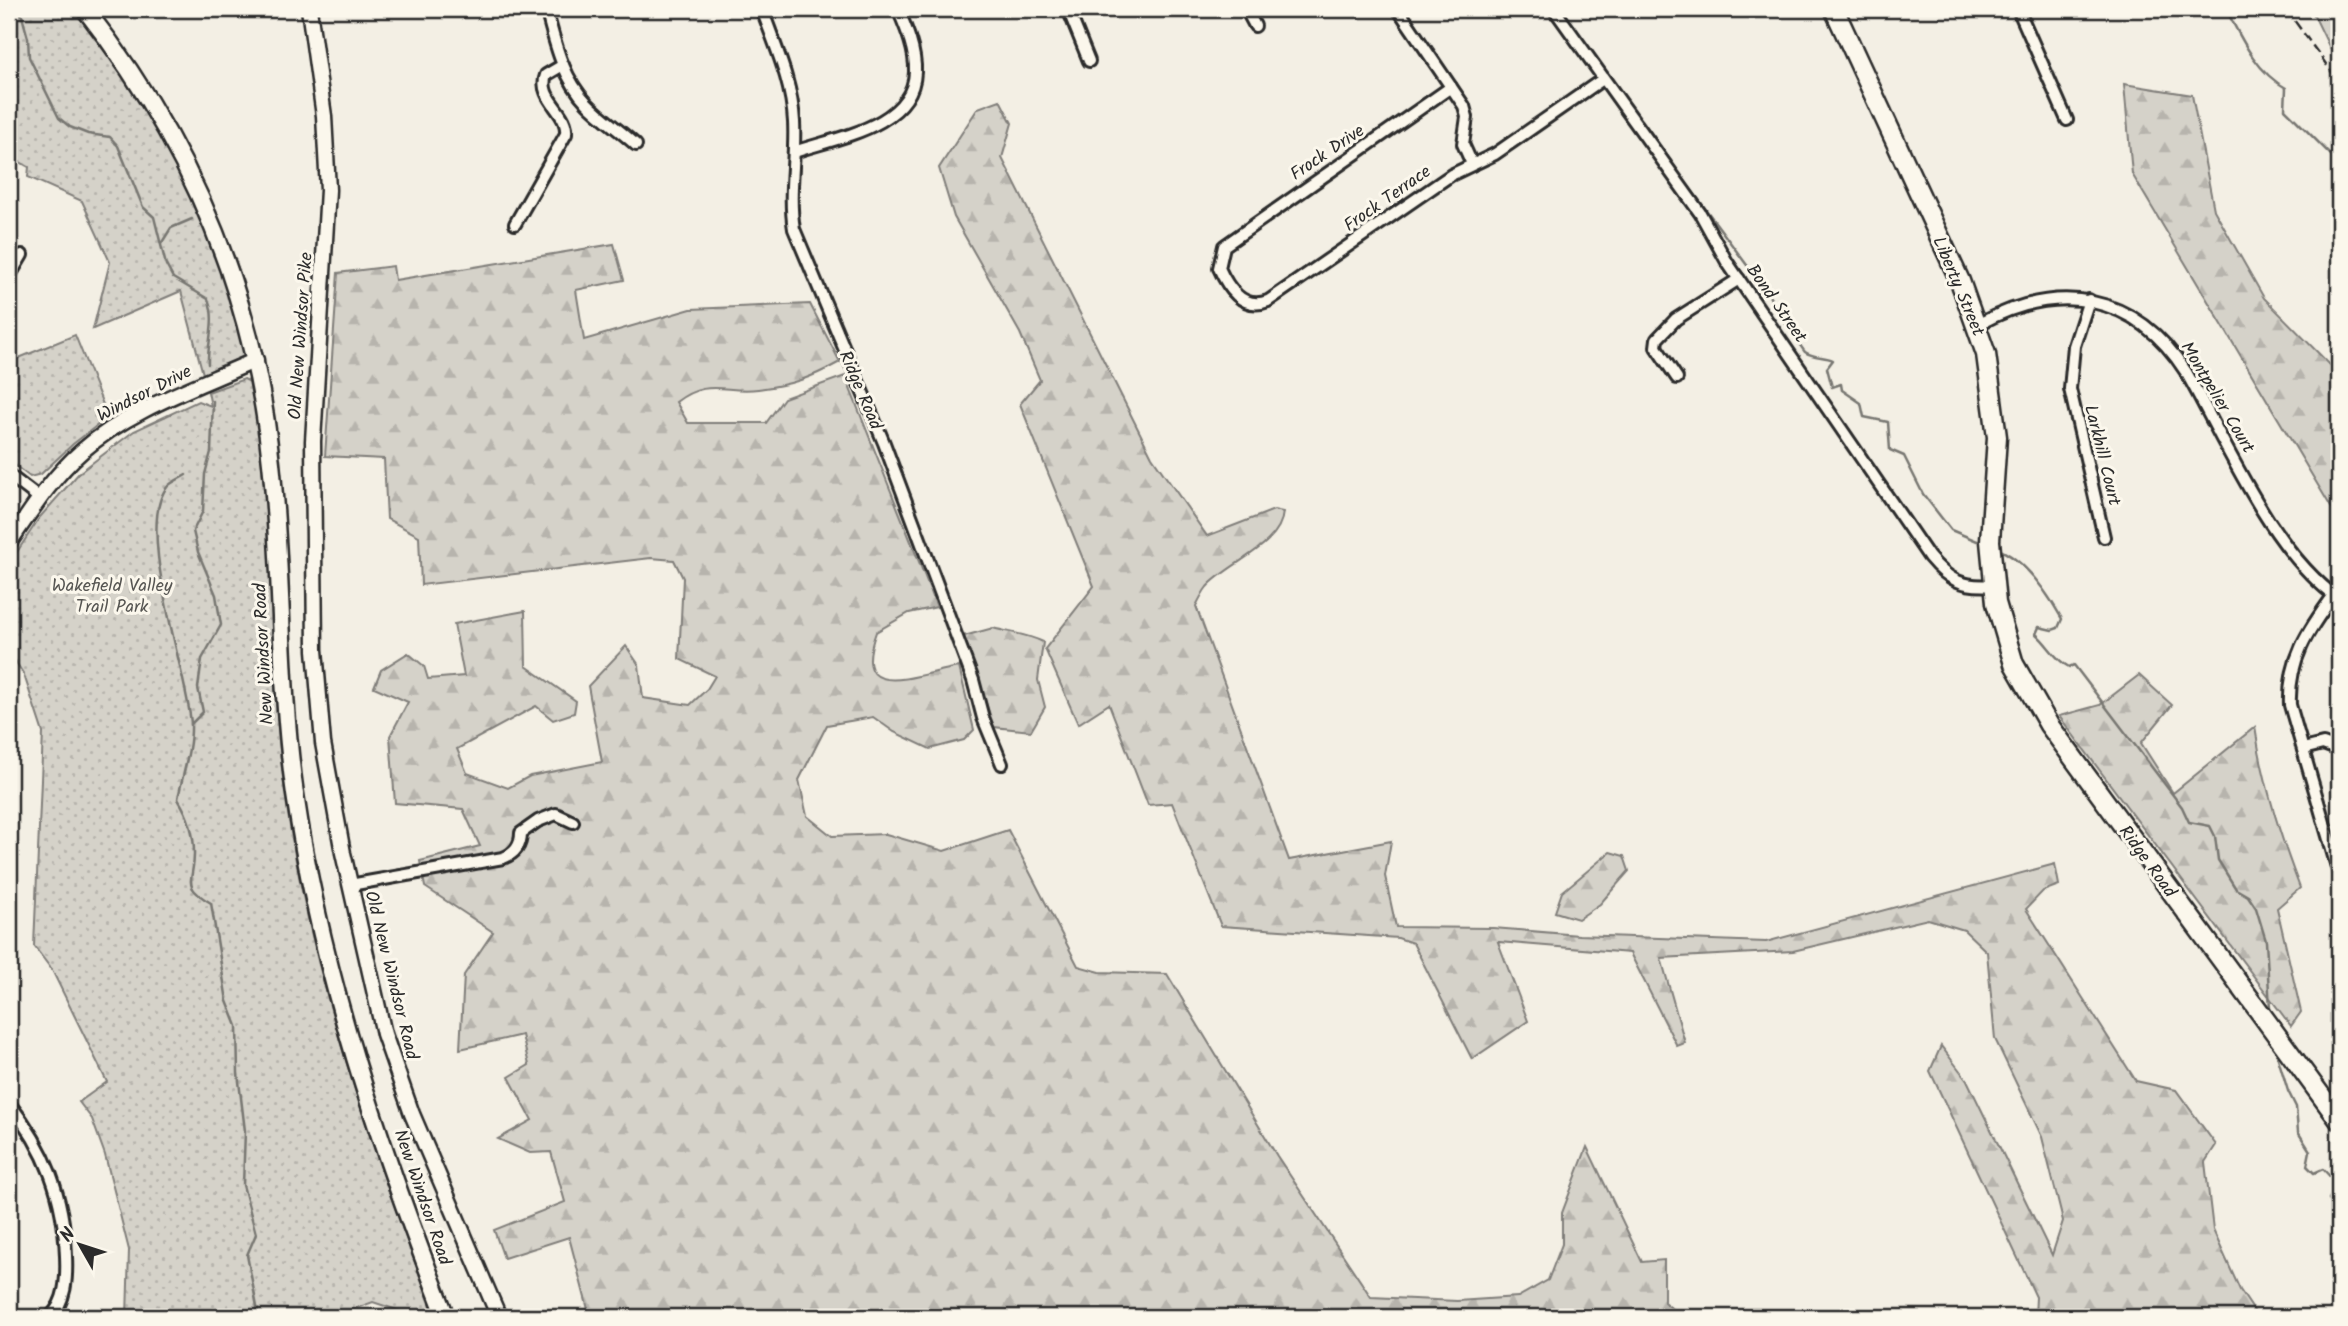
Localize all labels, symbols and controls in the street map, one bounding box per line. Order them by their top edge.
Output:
street label: Frock Drive [1285,118,1371,189]
street label: Frock Terrace [1338,158,1438,240]
street label: Liberty Street [1924,232,1992,342]
street label: Old New Windsor Pike [281,251,322,421]
street label: Bond Street [1738,258,1814,350]
street label: Montpelier Court [2172,336,2262,460]
street label: Ridge Road [830,346,890,436]
street label: Windsor Drive [92,358,197,431]
street label: Larkhill Court [2075,402,2128,510]
park label: Wakefield Valley Trail Park [52,572,173,622]
street label: New Windsor Road [246,581,283,725]
street label: Ridge Road [2110,819,2184,905]
street label: Old New Windsor Road [356,888,426,1064]
street label: New Windsor Road [385,1126,459,1270]
north arrow [46,1210,116,1280]
text: N [53,1221,84,1250]

